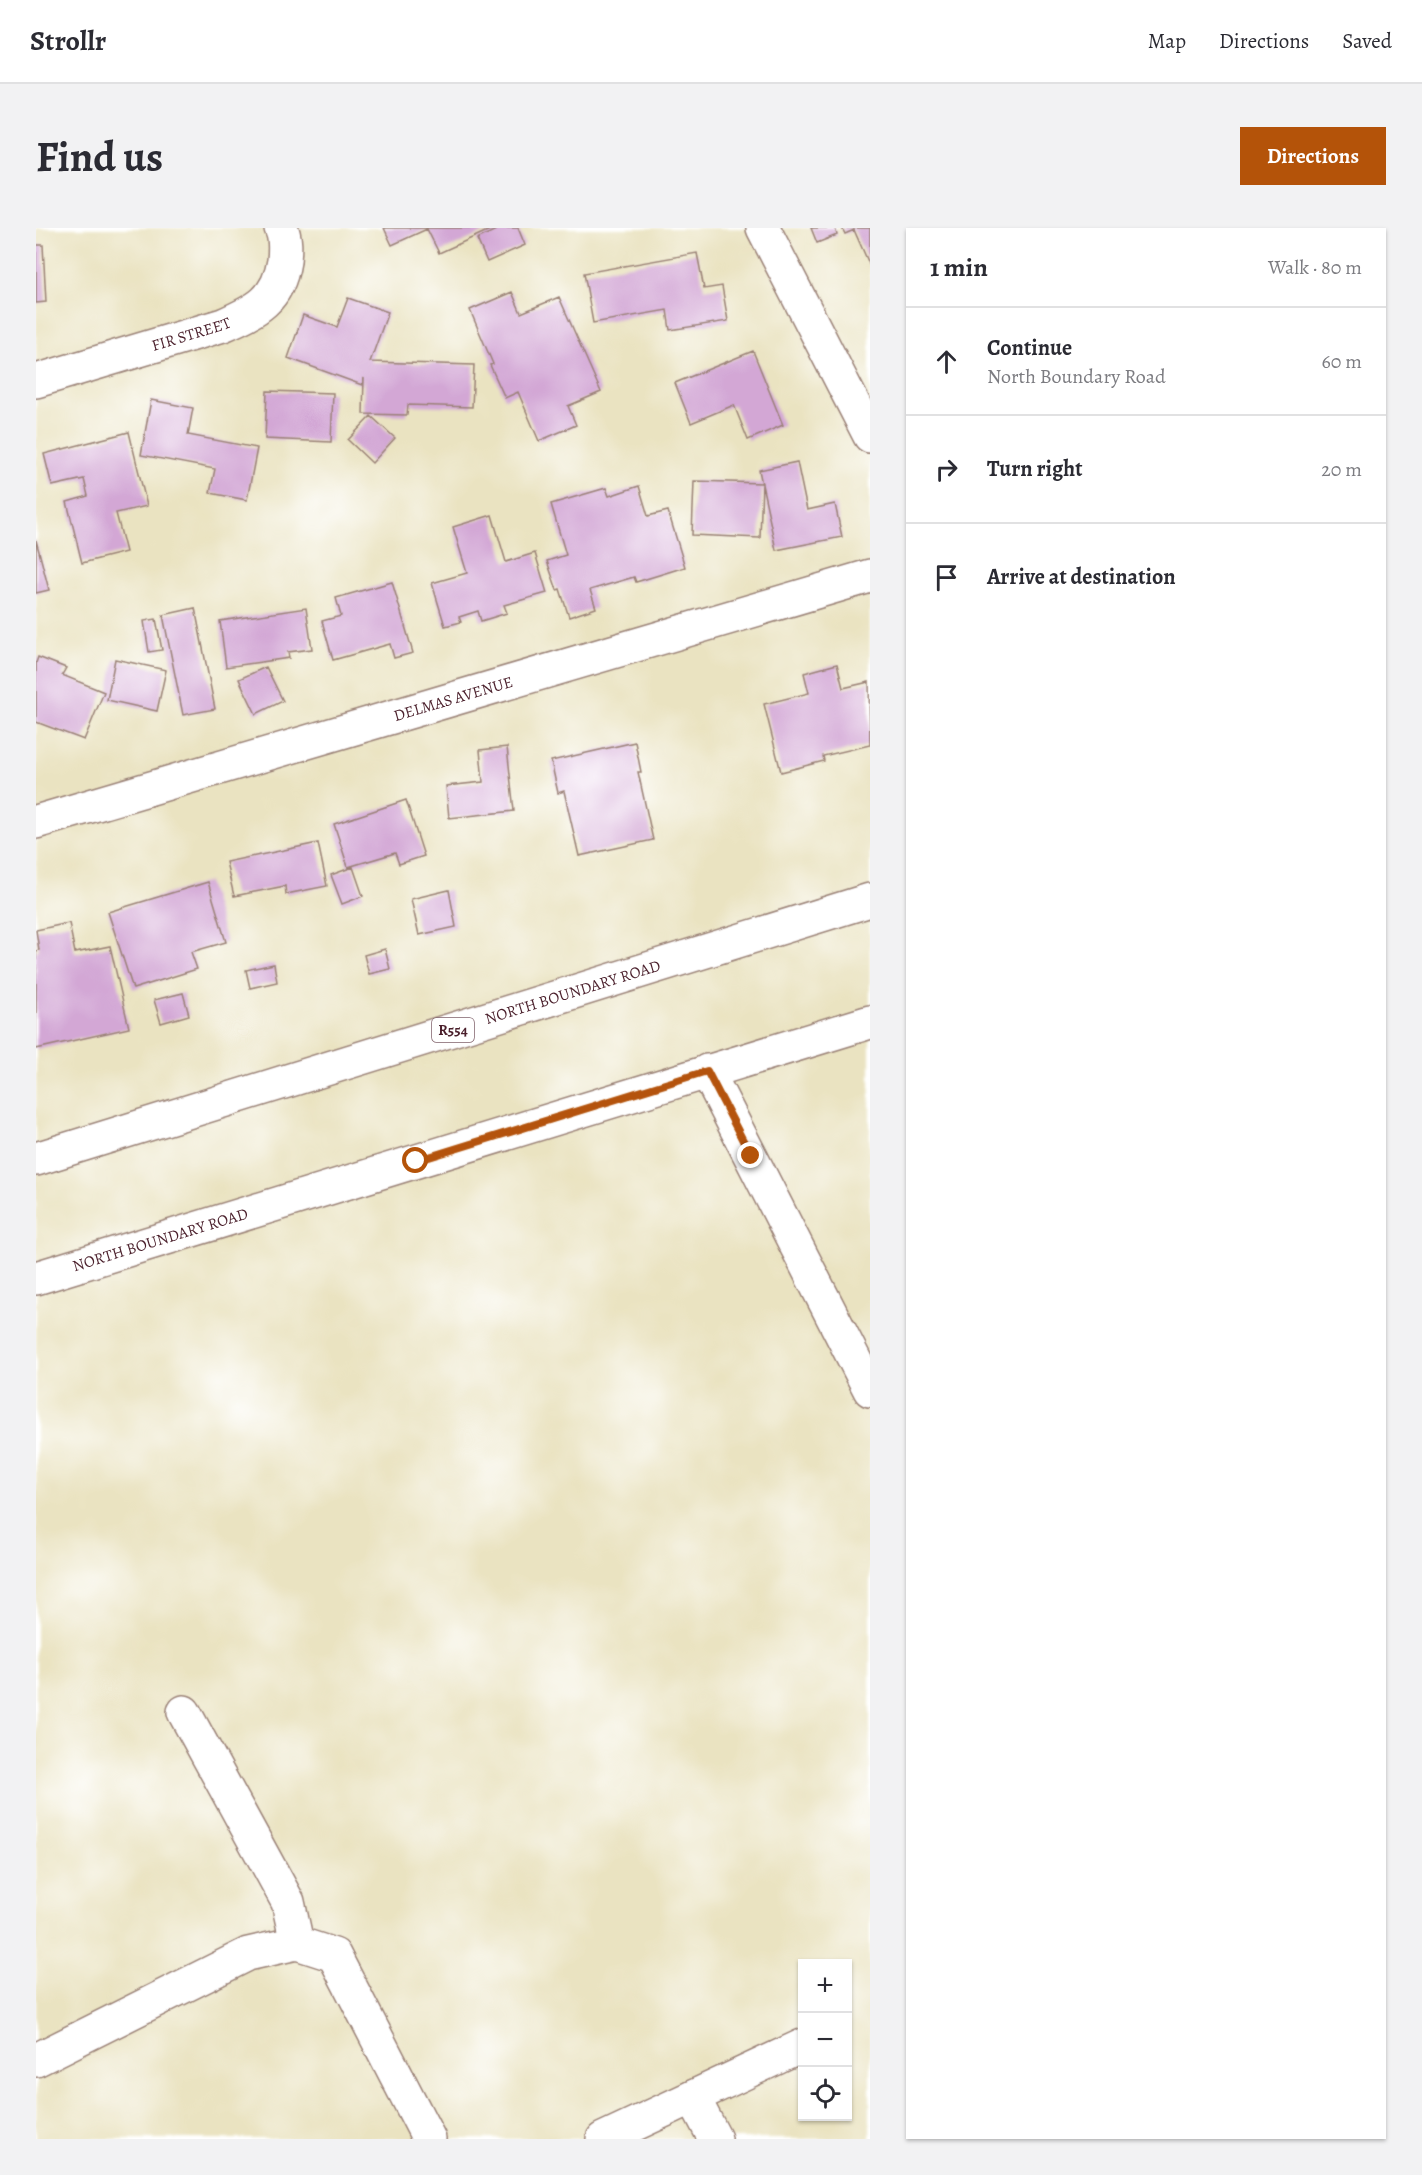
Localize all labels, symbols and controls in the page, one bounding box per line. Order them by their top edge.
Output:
text: Strollr [30,22,106,60]
text: Map [1148,27,1186,55]
text: Directions [1219,27,1309,55]
text: Saved [1342,27,1392,55]
button: Directions [1240,127,1386,185]
text: Find us [36,128,163,185]
text: 1 min [930,250,988,285]
text: Walk · 80 m [1268,254,1362,281]
street label: FIR STREET [149,312,235,357]
text: Continue [987,333,1072,363]
icon: ahead [930,345,963,378]
text: 60 m [1322,348,1362,375]
text: North Boundary Road [987,363,1166,390]
icon: right [930,453,963,486]
text: Turn right [987,454,1083,484]
text: 20 m [1321,456,1362,483]
icon: arrive [930,561,963,594]
text: Arrive at destination [987,562,1176,592]
street label: DELMAS AVENUE [391,671,515,727]
street label: NORTH BOUNDARY ROAD [482,955,663,1030]
road number: R554 [432,1018,474,1042]
route end [737,1142,763,1168]
route start [402,1147,428,1173]
street label: NORTH BOUNDARY ROAD [70,1203,251,1277]
map controls [798,1959,852,2121]
button: + [798,1959,852,2013]
button: − [798,2013,852,2067]
button: locate [798,2067,852,2121]

